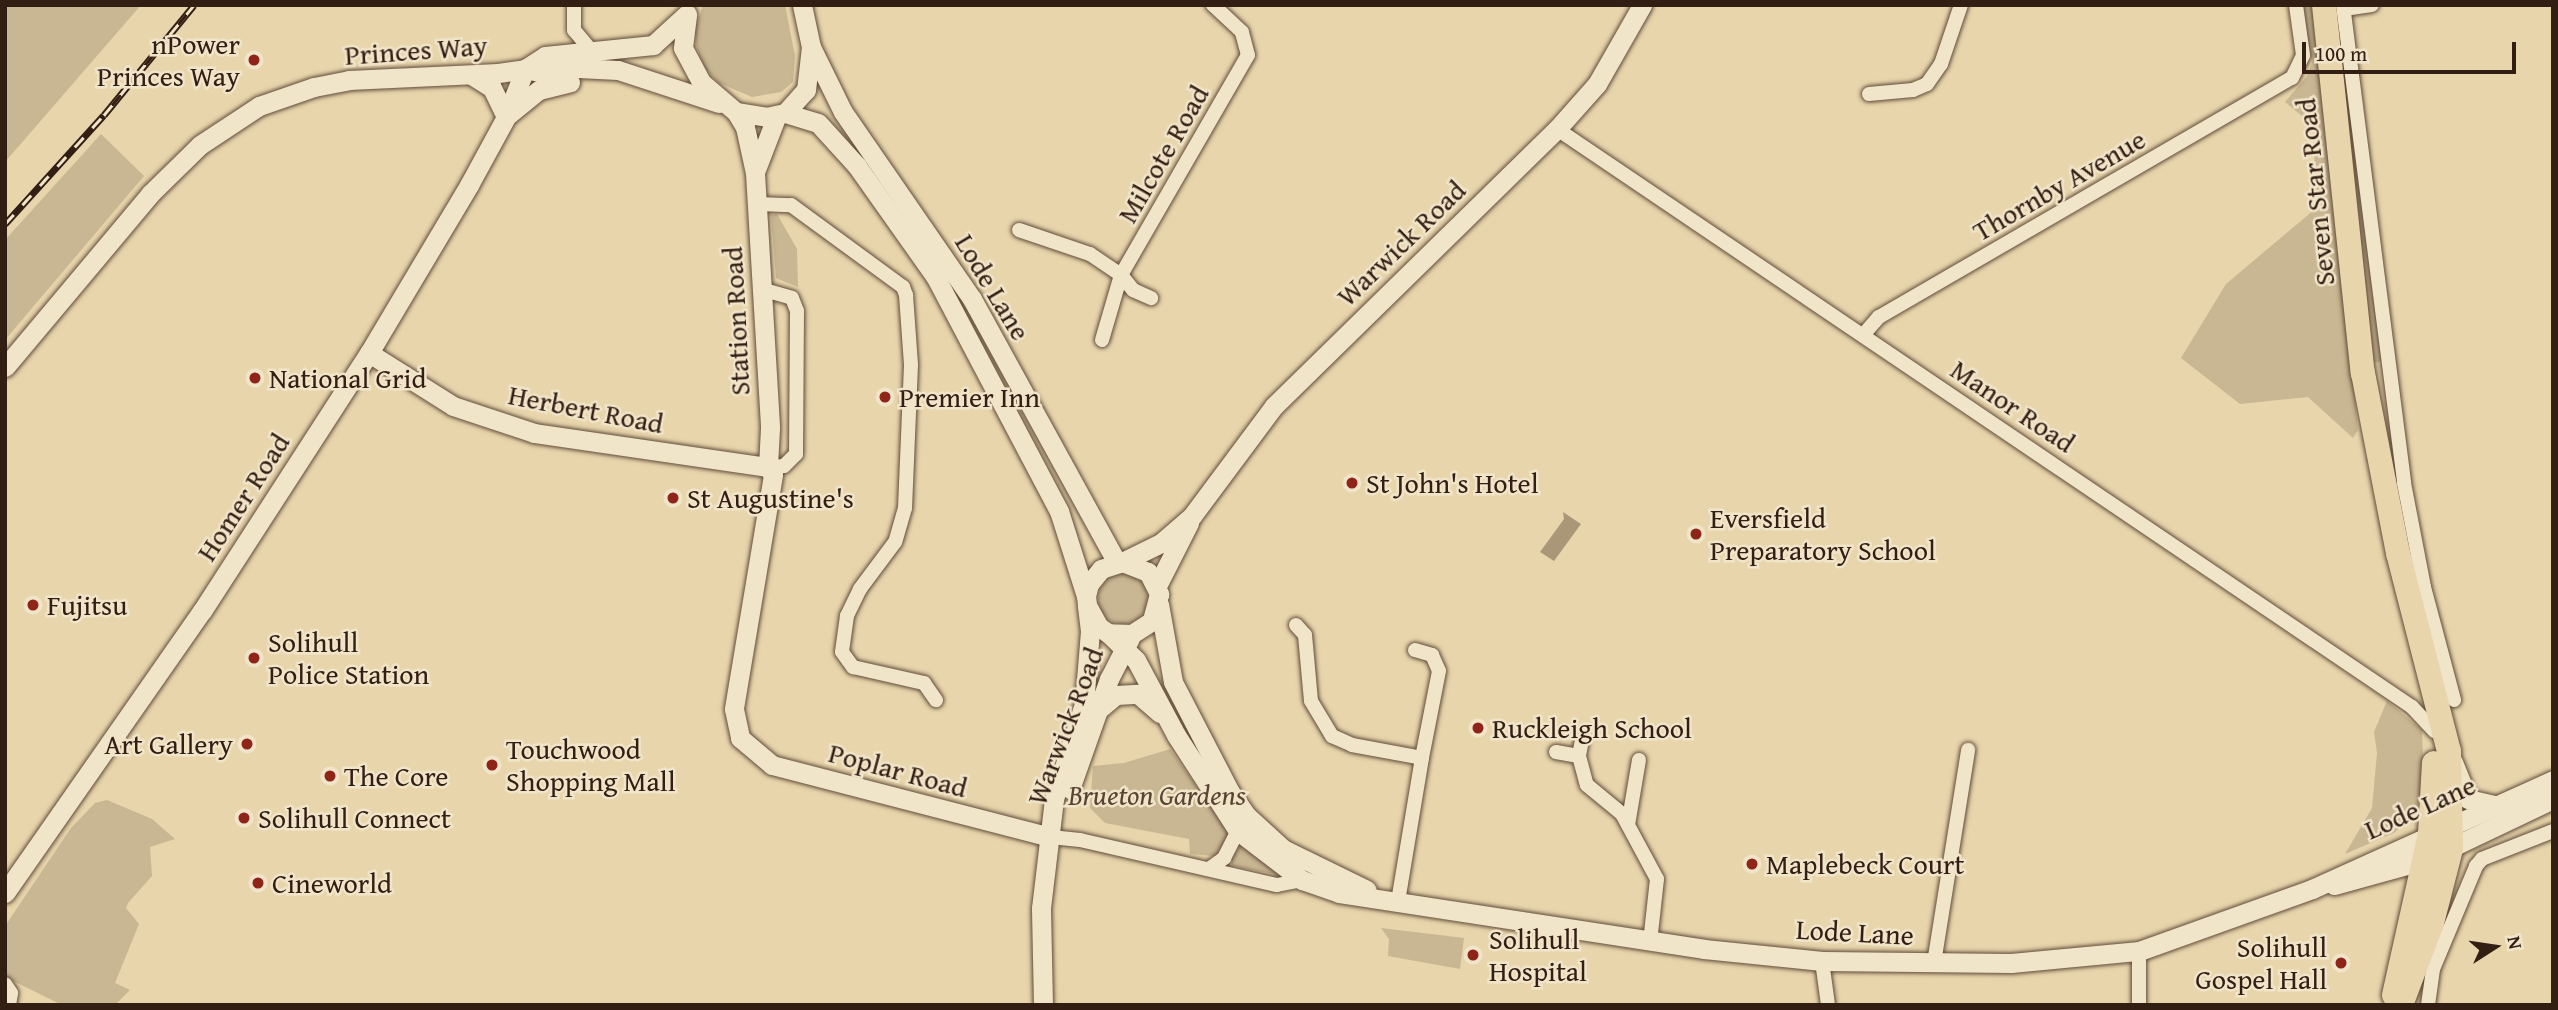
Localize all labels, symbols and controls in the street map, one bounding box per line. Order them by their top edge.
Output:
place label: nPower Princes Way [97,27,240,93]
street label: Princes Way [344,28,488,72]
scale bar [2306,28,2520,72]
text: 100 m [2315,38,2367,69]
marker: nPower Princes Way [246,52,262,68]
street label: Milcote Road [1110,79,1216,229]
street label: Seven Star Road [2288,97,2342,287]
street label: Thornby Avenue [1967,122,2151,248]
street label: Warwick Road [1330,173,1472,313]
street label: Lode Lane [948,228,1038,346]
street label: Station Road [715,246,757,396]
street label: Manor Road [1945,352,2081,460]
place label: National Grid [269,361,426,395]
marker: National Grid [247,370,263,386]
street label: Herbert Road [506,378,666,440]
place label: Premier Inn [899,380,1040,414]
marker: Premier Inn [877,389,893,405]
street label: Homer Road [189,427,297,567]
place label: St John's Hotel [1366,466,1539,500]
marker: St John's Hotel [1344,475,1360,491]
place label: St Augustine's [687,481,854,515]
marker: St Augustine's [665,490,681,506]
place label: Eversfield Preparatory School [1710,501,1936,567]
marker: Eversfield Preparatory School [1688,526,1704,542]
place label: Fujitsu [47,588,127,622]
marker: Fujitsu [25,597,41,613]
place label: Solihull Police Station [268,625,429,691]
street label: Warwick Road [1020,642,1110,810]
marker: Solihull Police Station [246,650,262,666]
place label: Ruckleigh School [1492,711,1692,745]
marker: Ruckleigh School [1470,720,1486,736]
place label: Art Gallery [104,727,233,761]
place label: Touchwood Shopping Mall [506,732,675,798]
street label: Poplar Road [825,735,971,805]
marker: Art Gallery [239,736,255,752]
marker: Touchwood Shopping Mall [484,757,500,773]
place label: The Core [344,759,448,793]
marker: The Core [322,768,338,784]
street label: Lode Lane [2359,768,2481,846]
park label: Brueton Gardens [1068,778,1246,812]
place label: Solihull Connect [258,801,451,835]
marker: Solihull Connect [236,810,252,826]
place label: Maplebeck Court [1766,847,1964,881]
marker: Maplebeck Court [1744,856,1760,872]
place label: Cineworld [272,866,392,900]
marker: Cineworld [250,875,266,891]
street label: Lode Lane [1795,912,1915,952]
north arrow [2460,912,2530,982]
place label: Solihull Hospital [1489,922,1587,988]
place label: Solihull Gospel Hall [2195,930,2327,996]
text: N [2501,934,2531,952]
marker: Solihull Hospital [1463,945,1483,965]
marker: Solihull Gospel Hall [2333,955,2349,971]

